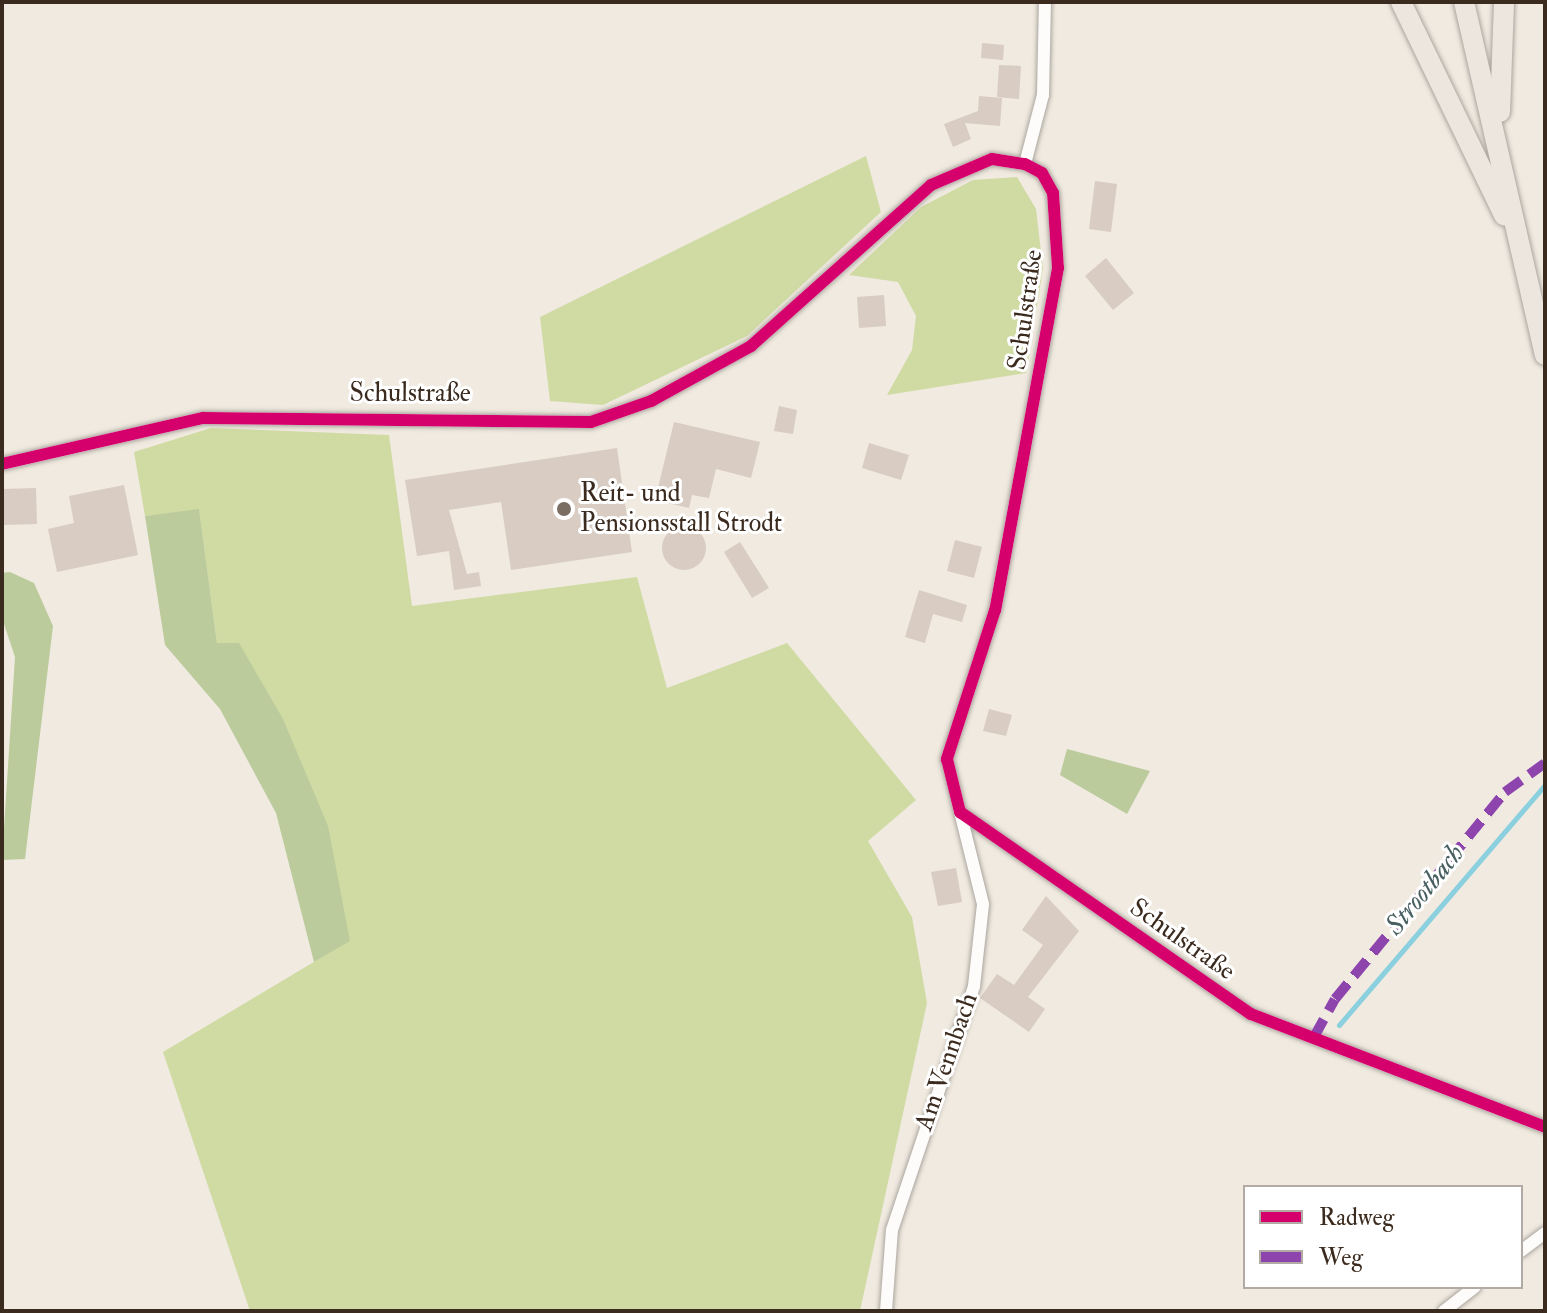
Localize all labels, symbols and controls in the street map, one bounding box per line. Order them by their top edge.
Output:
street label: Schulstraße [1002,248,1050,372]
street label: Schulstraße [349,378,471,410]
place label: Reit- und Pensionsstall Strodt [580,478,782,540]
marker: Reit- und Pensionsstall Strodt [555,500,573,518]
water label: Strootbach [1378,838,1472,942]
street label: Schulstraße [1123,892,1241,988]
street label: Am Vennbach [909,989,985,1135]
legend [1243,1185,1523,1289]
text: Radweg [1319,1202,1394,1233]
text: Weg [1319,1242,1363,1273]

